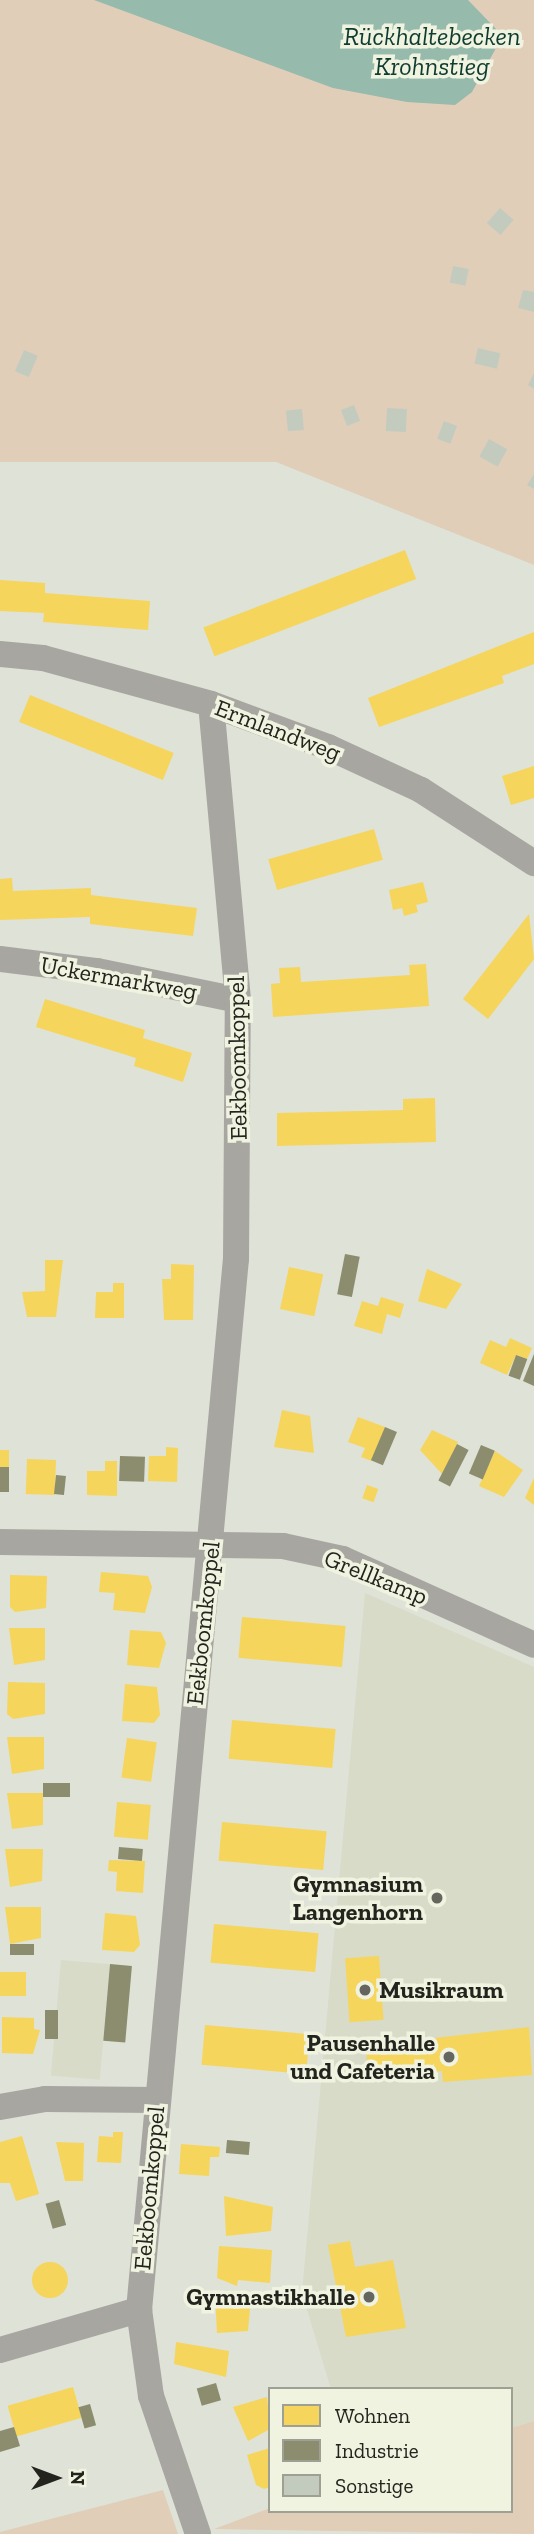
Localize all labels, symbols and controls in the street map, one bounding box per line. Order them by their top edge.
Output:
water label: Rückhaltebecken Krohnstieg [343,21,521,82]
street label: Ermlandweg [211,693,345,767]
street label: Uckermarkweg [39,950,199,1006]
street label: Eekboomkoppel [221,976,253,1140]
street label: Eekboomkoppel [180,1540,226,1706]
street label: Grellkamp [320,1543,432,1611]
place label: Gymnasium Langenhorn [292,1870,423,1926]
marker: Gymnasium Langenhorn [429,1890,445,1906]
place label: Musikraum [379,1976,503,2004]
marker: Musikraum [357,1982,373,1998]
place label: Pausenhalle und Cafeteria [290,2029,435,2085]
marker: Pausenhalle und Cafeteria [441,2049,457,2065]
street label: Eekboomkoppel [127,2105,171,2271]
place label: Gymnastikhalle [186,2283,355,2311]
marker: Gymnastikhalle [361,2289,377,2305]
legend [268,2387,513,2513]
text: Wohnen [335,2403,410,2428]
text: Industrie [335,2438,419,2463]
north arrow [21,2443,91,2513]
text: N [66,2471,89,2485]
text: Sonstige [335,2473,413,2498]

